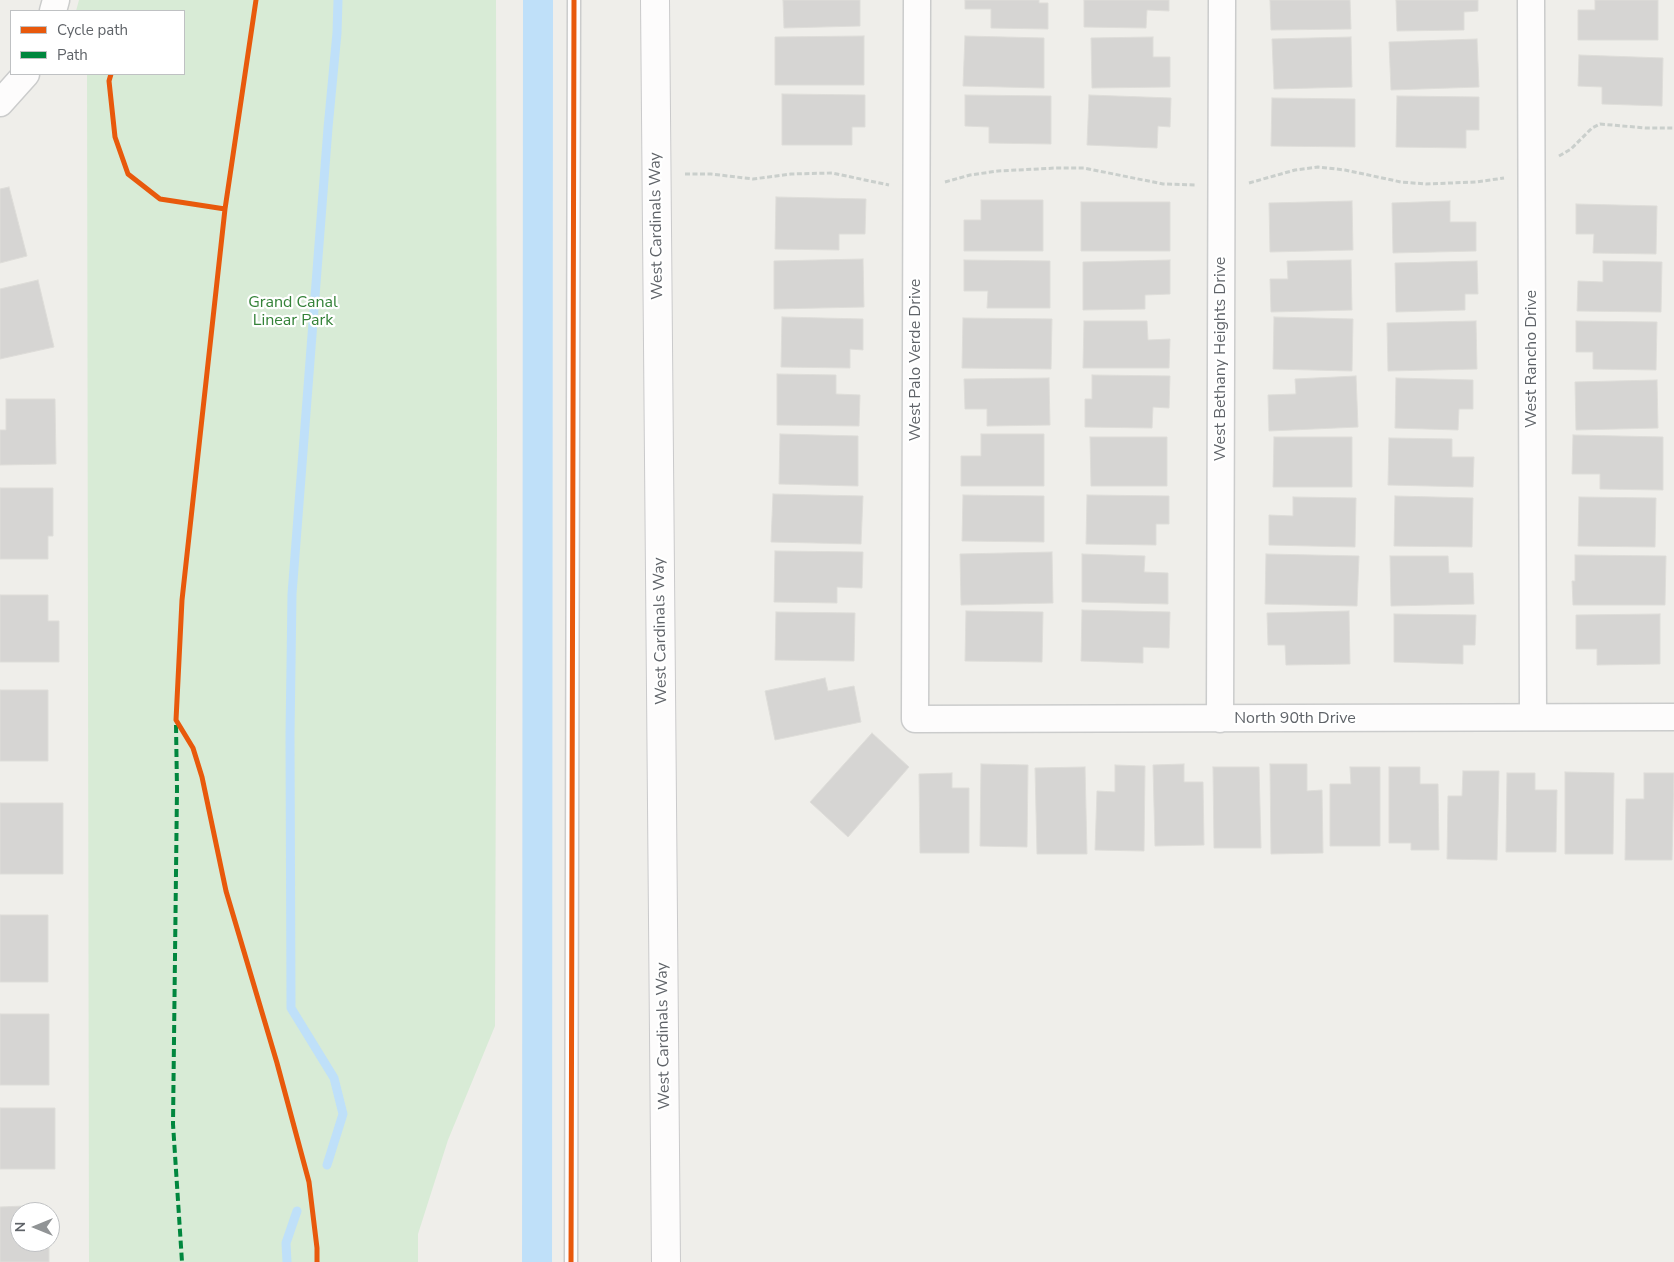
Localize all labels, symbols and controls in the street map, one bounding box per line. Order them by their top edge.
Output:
legend [10,10,185,75]
text: Cycle path [57,20,128,40]
text: Path [57,45,88,65]
street label: West Cardinals Way [646,152,668,300]
street label: West Bethany Heights Drive [1211,257,1231,461]
street label: West Palo Verde Drive [906,279,926,441]
street label: West Rancho Drive [1522,290,1542,428]
park label: Grand Canal Linear Park [248,293,338,331]
street label: West Cardinals Way [650,557,672,705]
street label: North 90th Drive [1234,709,1356,729]
street label: West Cardinals Way [653,962,675,1110]
north arrow [10,1202,60,1252]
text: N [11,1222,30,1232]

